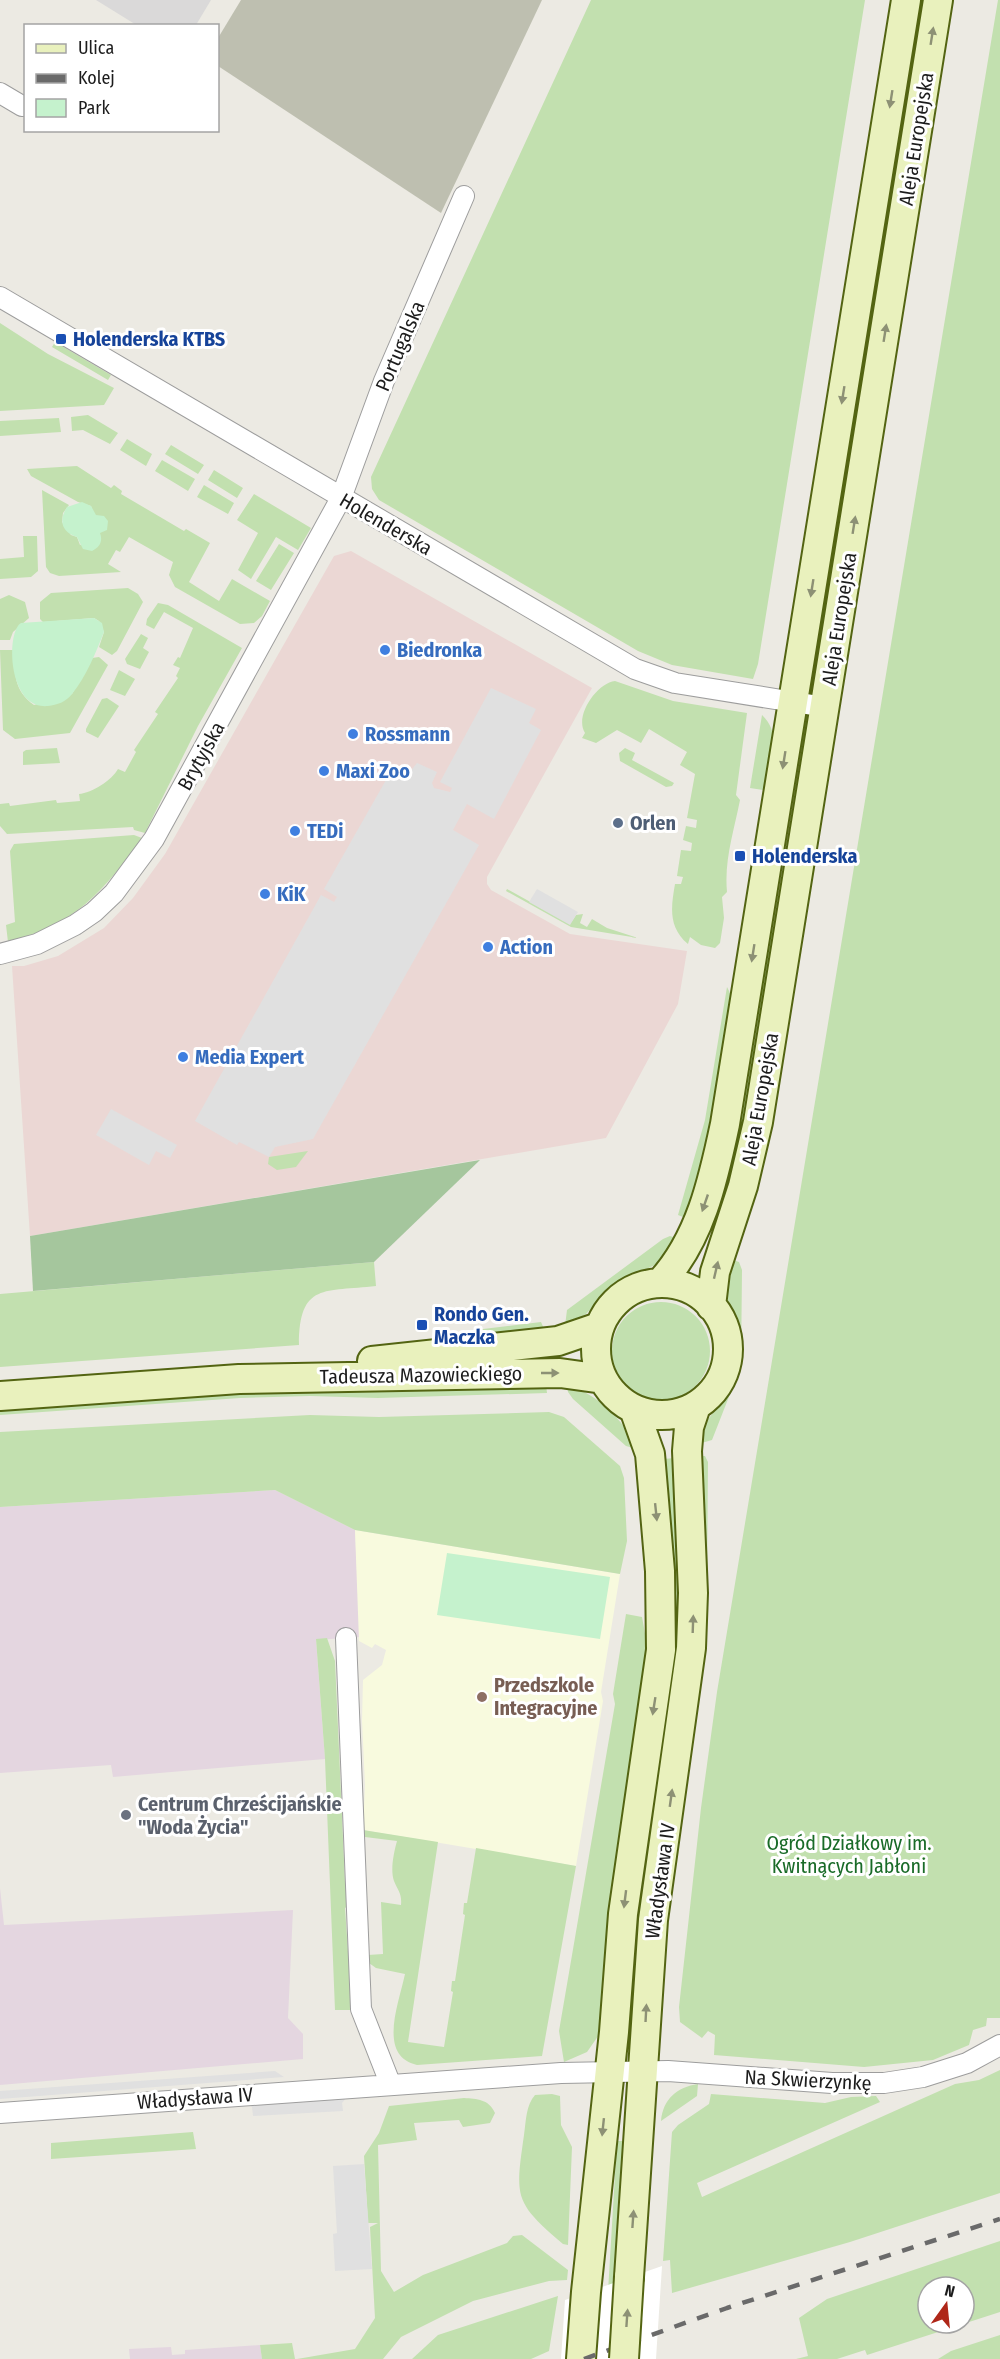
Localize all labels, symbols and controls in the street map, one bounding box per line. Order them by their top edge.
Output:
legend [24,24,219,132]
one-way arrow [928,27,937,46]
text: Ulica [78,37,114,59]
text: Kolej [78,67,115,89]
street label: Aleja Europejska [894,71,938,207]
one-way arrow [886,90,895,109]
text: Park [78,97,111,119]
street label: Portugalska [370,297,430,395]
one-way arrow [881,323,890,342]
place label: Holenderska KTBS [73,327,225,351]
marker: Holenderska KTBS [54,332,68,346]
one-way arrow [838,386,847,405]
street label: Holenderska [335,488,437,560]
one-way arrow [850,516,859,535]
street label: Aleja Europejska [817,551,861,687]
one-way arrow [807,579,816,598]
place label: Biedronka [397,638,482,662]
marker: Biedronka [378,643,392,657]
street label: Brytyjska [172,718,230,794]
place label: Rossmann [365,722,450,746]
marker: Rossmann [346,727,360,741]
one-way arrow [779,751,788,770]
place label: Maxi Zoo [336,759,410,783]
marker: Maxi Zoo [317,764,331,778]
place label: Orlen [630,811,676,835]
marker: Orlen [611,816,625,830]
place label: TEDi [307,819,343,843]
marker: TEDi [288,824,302,838]
place label: Holenderska [752,844,857,868]
marker: Holenderska [733,849,747,863]
place label: KiK [277,882,306,906]
marker: KiK [258,887,272,901]
place label: Action [499,935,553,959]
marker: Action [481,940,495,954]
one-way arrow [748,943,757,962]
street label: Aleja Europejska [737,1031,783,1167]
place label: Media Expert [195,1045,305,1069]
marker: Media Expert [176,1050,190,1064]
one-way arrow [699,1194,709,1212]
one-way arrow [712,1261,722,1279]
place label: Rondo Gen. Maczka [434,1302,529,1349]
marker: Rondo Gen. Maczka [415,1318,429,1332]
street label: Tadeusza Mazowieckiego [320,1361,522,1389]
one-way arrow [541,1368,560,1378]
one-way arrow [651,1502,661,1521]
one-way arrow [688,1615,697,1634]
place label: Przedszkole Integracyjne [494,1673,597,1720]
marker: Przedszkole Integracyjne [475,1690,489,1704]
one-way arrow [649,1697,658,1716]
one-way arrow [666,1789,675,1808]
place label: Centrum Chrześcijańskie "Woda Życia" [138,1792,342,1839]
marker: Centrum Chrześcijańskie "Woda Życia" [119,1808,133,1822]
street label: Władysława IV [640,1821,680,1940]
park label: Ogród Działkowy im. Kwitnących Jabłoni [766,1831,932,1878]
one-way arrow [620,1889,629,1908]
one-way arrow [641,2003,650,2022]
street label: Na Skwierzynkę [744,2065,872,2095]
street label: Władysława IV [136,2082,255,2114]
one-way arrow [598,2118,608,2137]
one-way arrow [628,2209,638,2228]
north arrow [916,2275,976,2335]
text: N [943,2281,957,2301]
one-way arrow [622,2309,631,2328]

